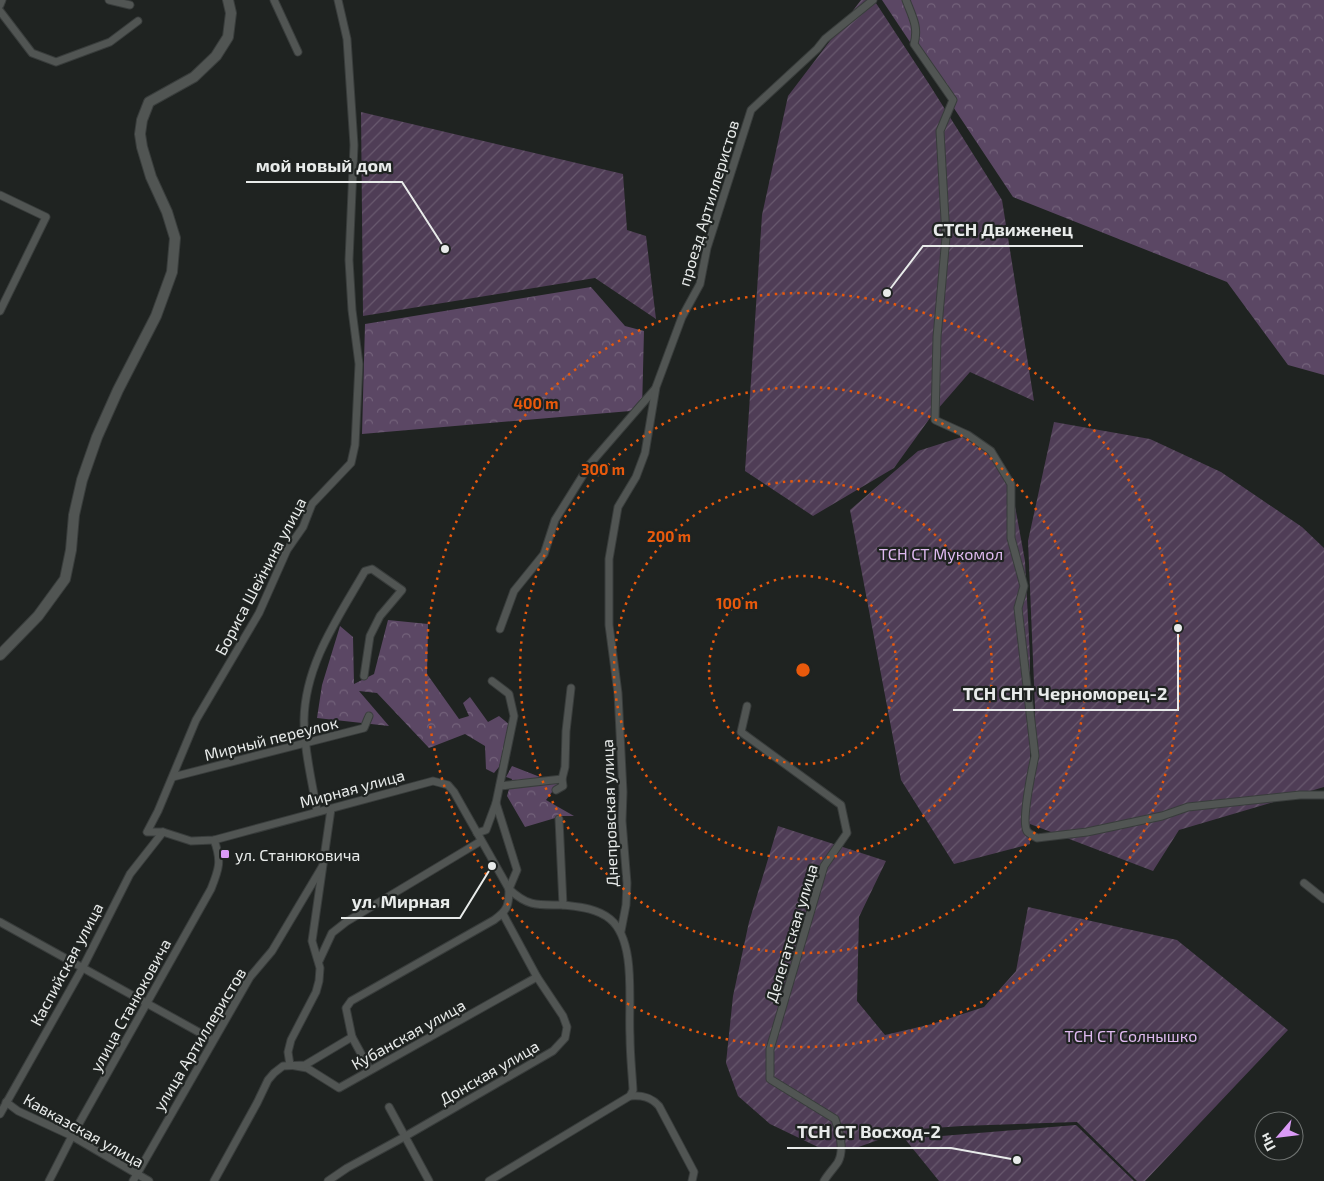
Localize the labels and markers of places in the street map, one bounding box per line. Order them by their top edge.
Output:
callout: мой новый дом [246,149,402,182]
callout: СТСН Движенец [923,213,1083,246]
centre of rings [794,661,812,679]
callout: ТСН СНТ Черноморец-2 [953,677,1178,710]
place label: ул. Станюковича [235,845,360,865]
marker: ул. Станюковича [219,848,231,860]
callout: ул. Мирная [341,885,460,918]
callout: ТСН СТ Восход-2 [787,1115,951,1148]

